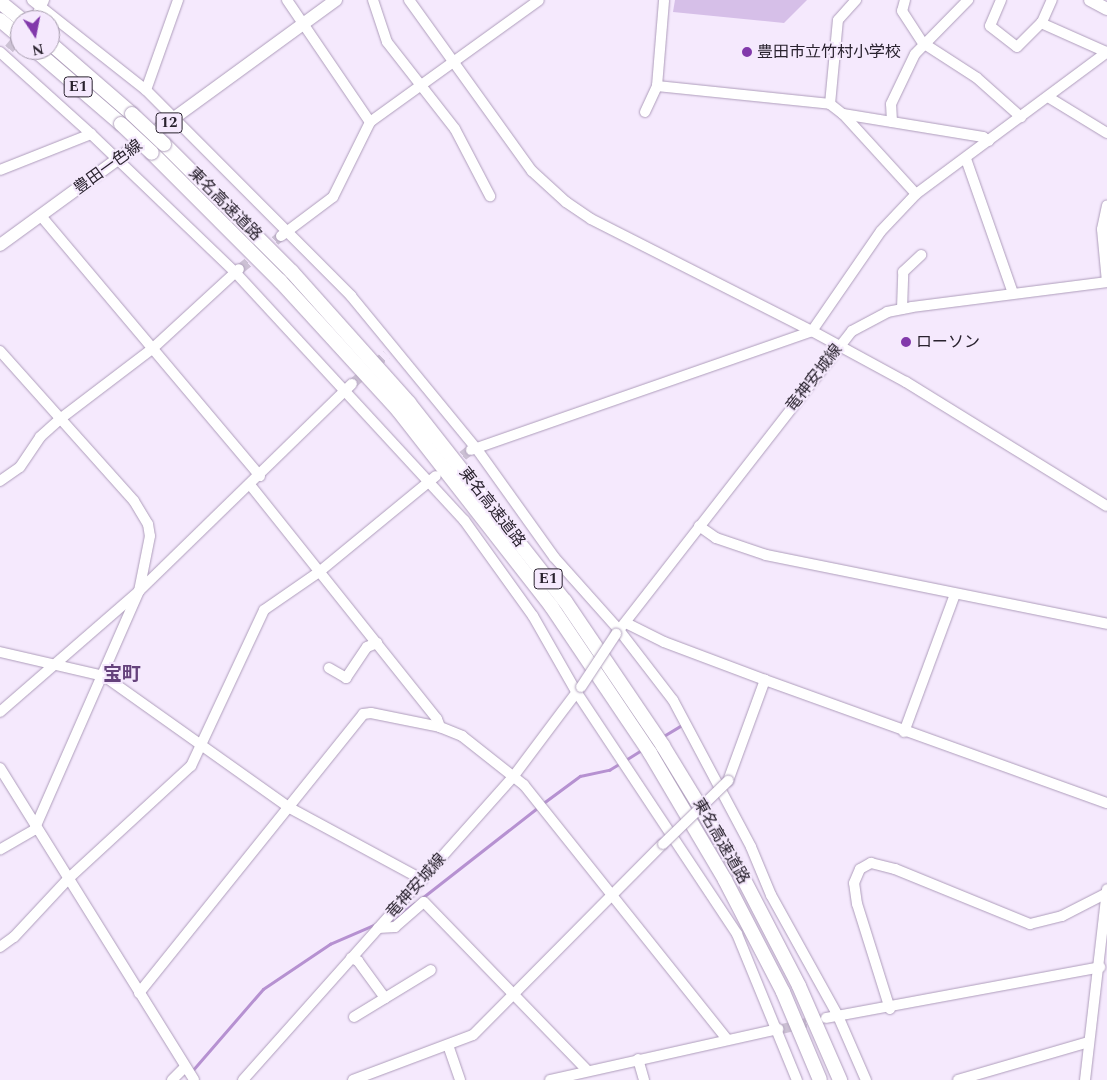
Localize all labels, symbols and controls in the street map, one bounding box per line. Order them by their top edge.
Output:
north arrow [10,10,60,60]
text: N [30,38,45,61]
place label: 豊田市立竹村小学校 [757,42,901,62]
marker: 豊田市立竹村小学校 [741,46,753,58]
road number: E1 [63,74,93,100]
road number: 12 [155,110,183,136]
street label: 豊田一色線 [70,136,146,198]
street label: 東名高速道路 [184,163,266,245]
place label: ローソン [916,332,980,352]
marker: ローソン [900,336,912,348]
street label: 竜神安城線 [782,341,846,415]
street label: 東名高速道路 [455,463,529,551]
road number: E1 [533,566,563,592]
district label: 宝町 [103,664,141,686]
street label: 東名高速道路 [689,795,753,887]
street label: 竜神安城線 [382,850,450,922]

